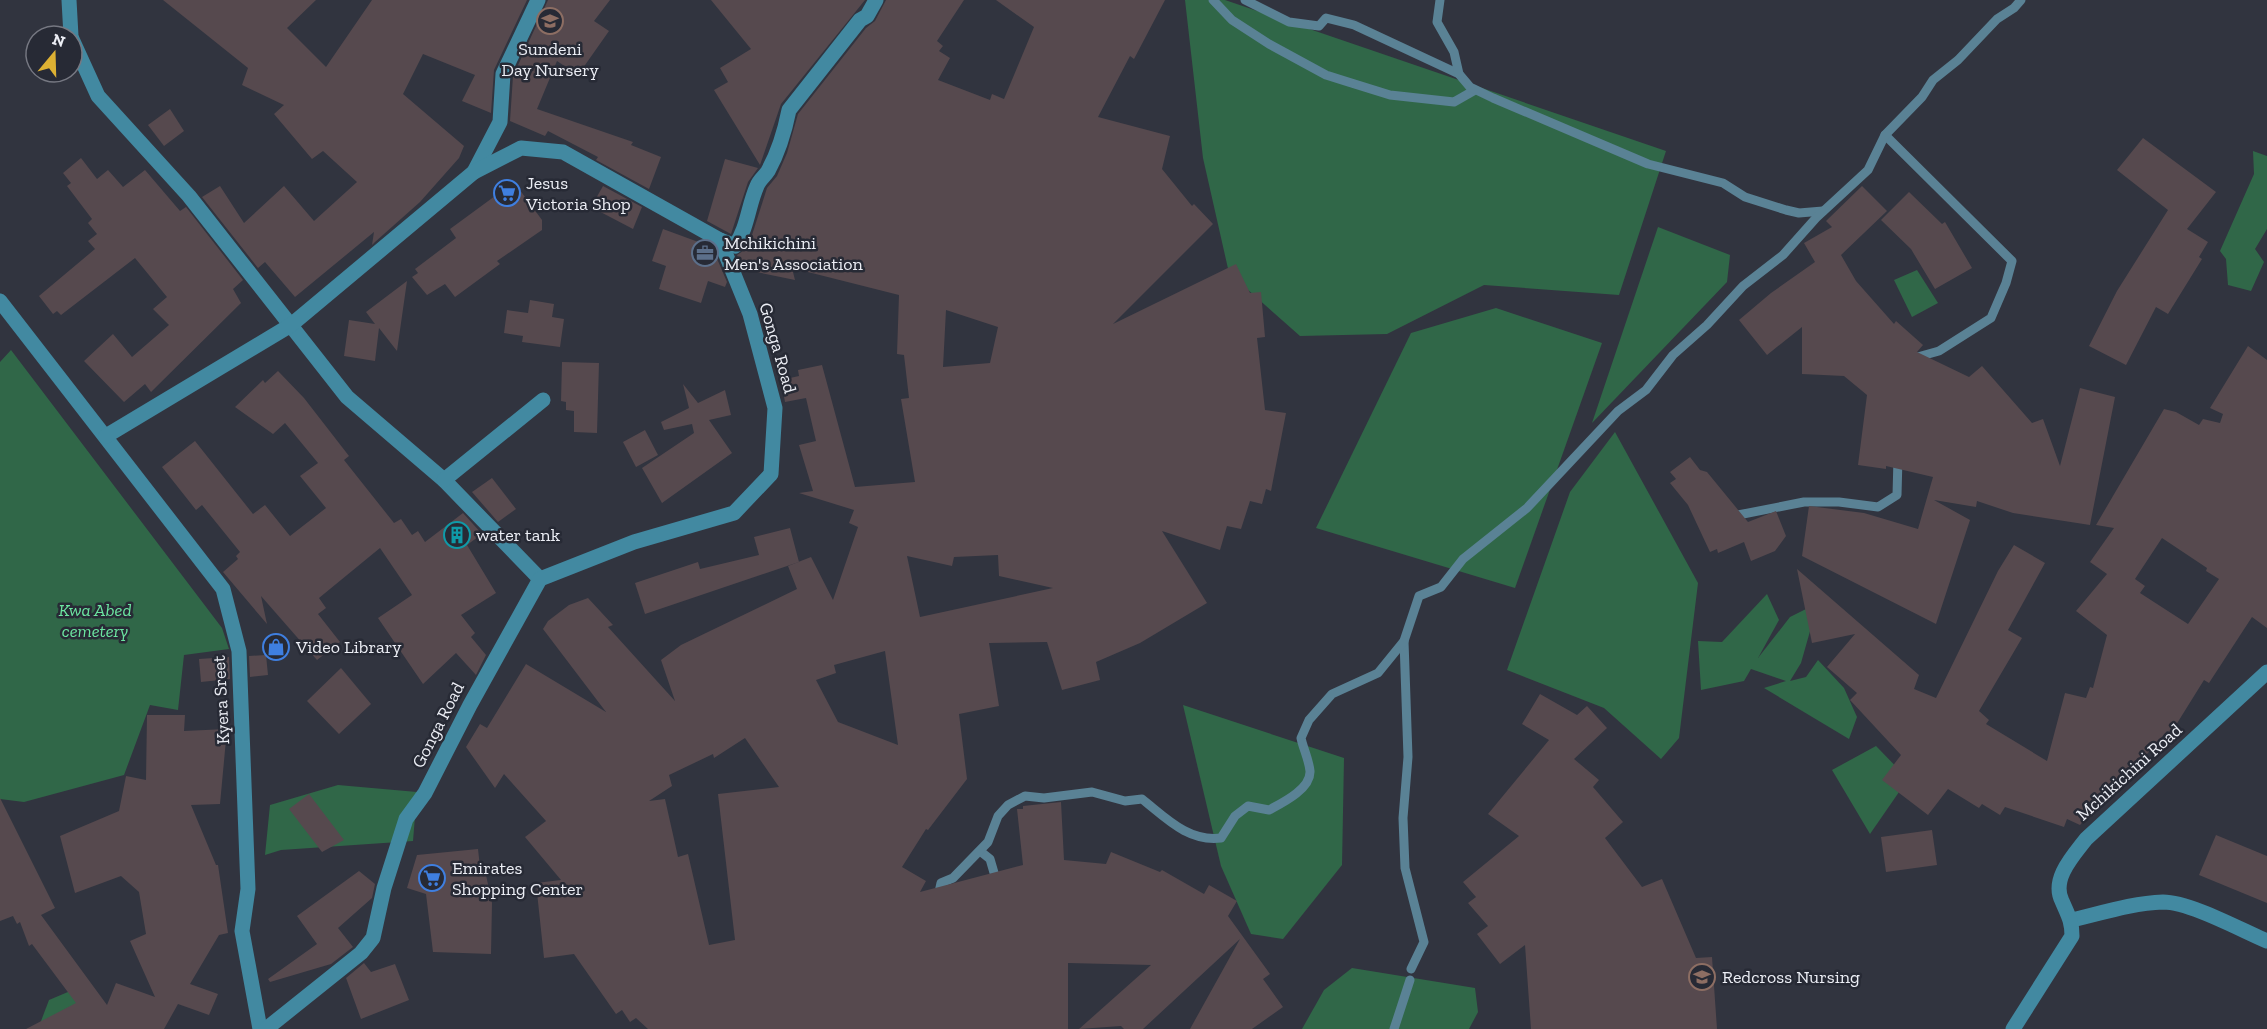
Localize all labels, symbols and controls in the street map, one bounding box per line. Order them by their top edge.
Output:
school or university icon: Sundeni Day Nursery [535,6,565,36]
north arrow [24,24,84,84]
text: N [50,29,68,51]
place label: Sundeni Day Nursery [501,38,600,81]
place label: Jesus Victoria Shop [525,172,631,215]
supermarket icon: Jesus Victoria Shop [492,178,522,208]
place label: Mchikichini Men's Association [724,232,863,275]
office icon: Mchikichini Men's Association [690,238,720,268]
street label: Gonga Road [755,300,801,396]
building icon: water tank [442,520,472,550]
place label: water tank [476,524,561,546]
park label: Kwa Abed cemetery [58,599,132,642]
shop icon: Video Library [261,632,291,662]
place label: Video Library [295,636,402,658]
street label: Kyera Sreet [208,655,234,745]
street label: Gonga Road [407,678,469,772]
street label: Mchikichini Road [2072,719,2187,825]
place label: Emirates Shopping Center [452,857,583,900]
supermarket icon: Emirates Shopping Center [417,863,447,893]
school or university icon: Redcross Nursing [1687,962,1717,992]
place label: Redcross Nursing [1722,966,1860,988]

